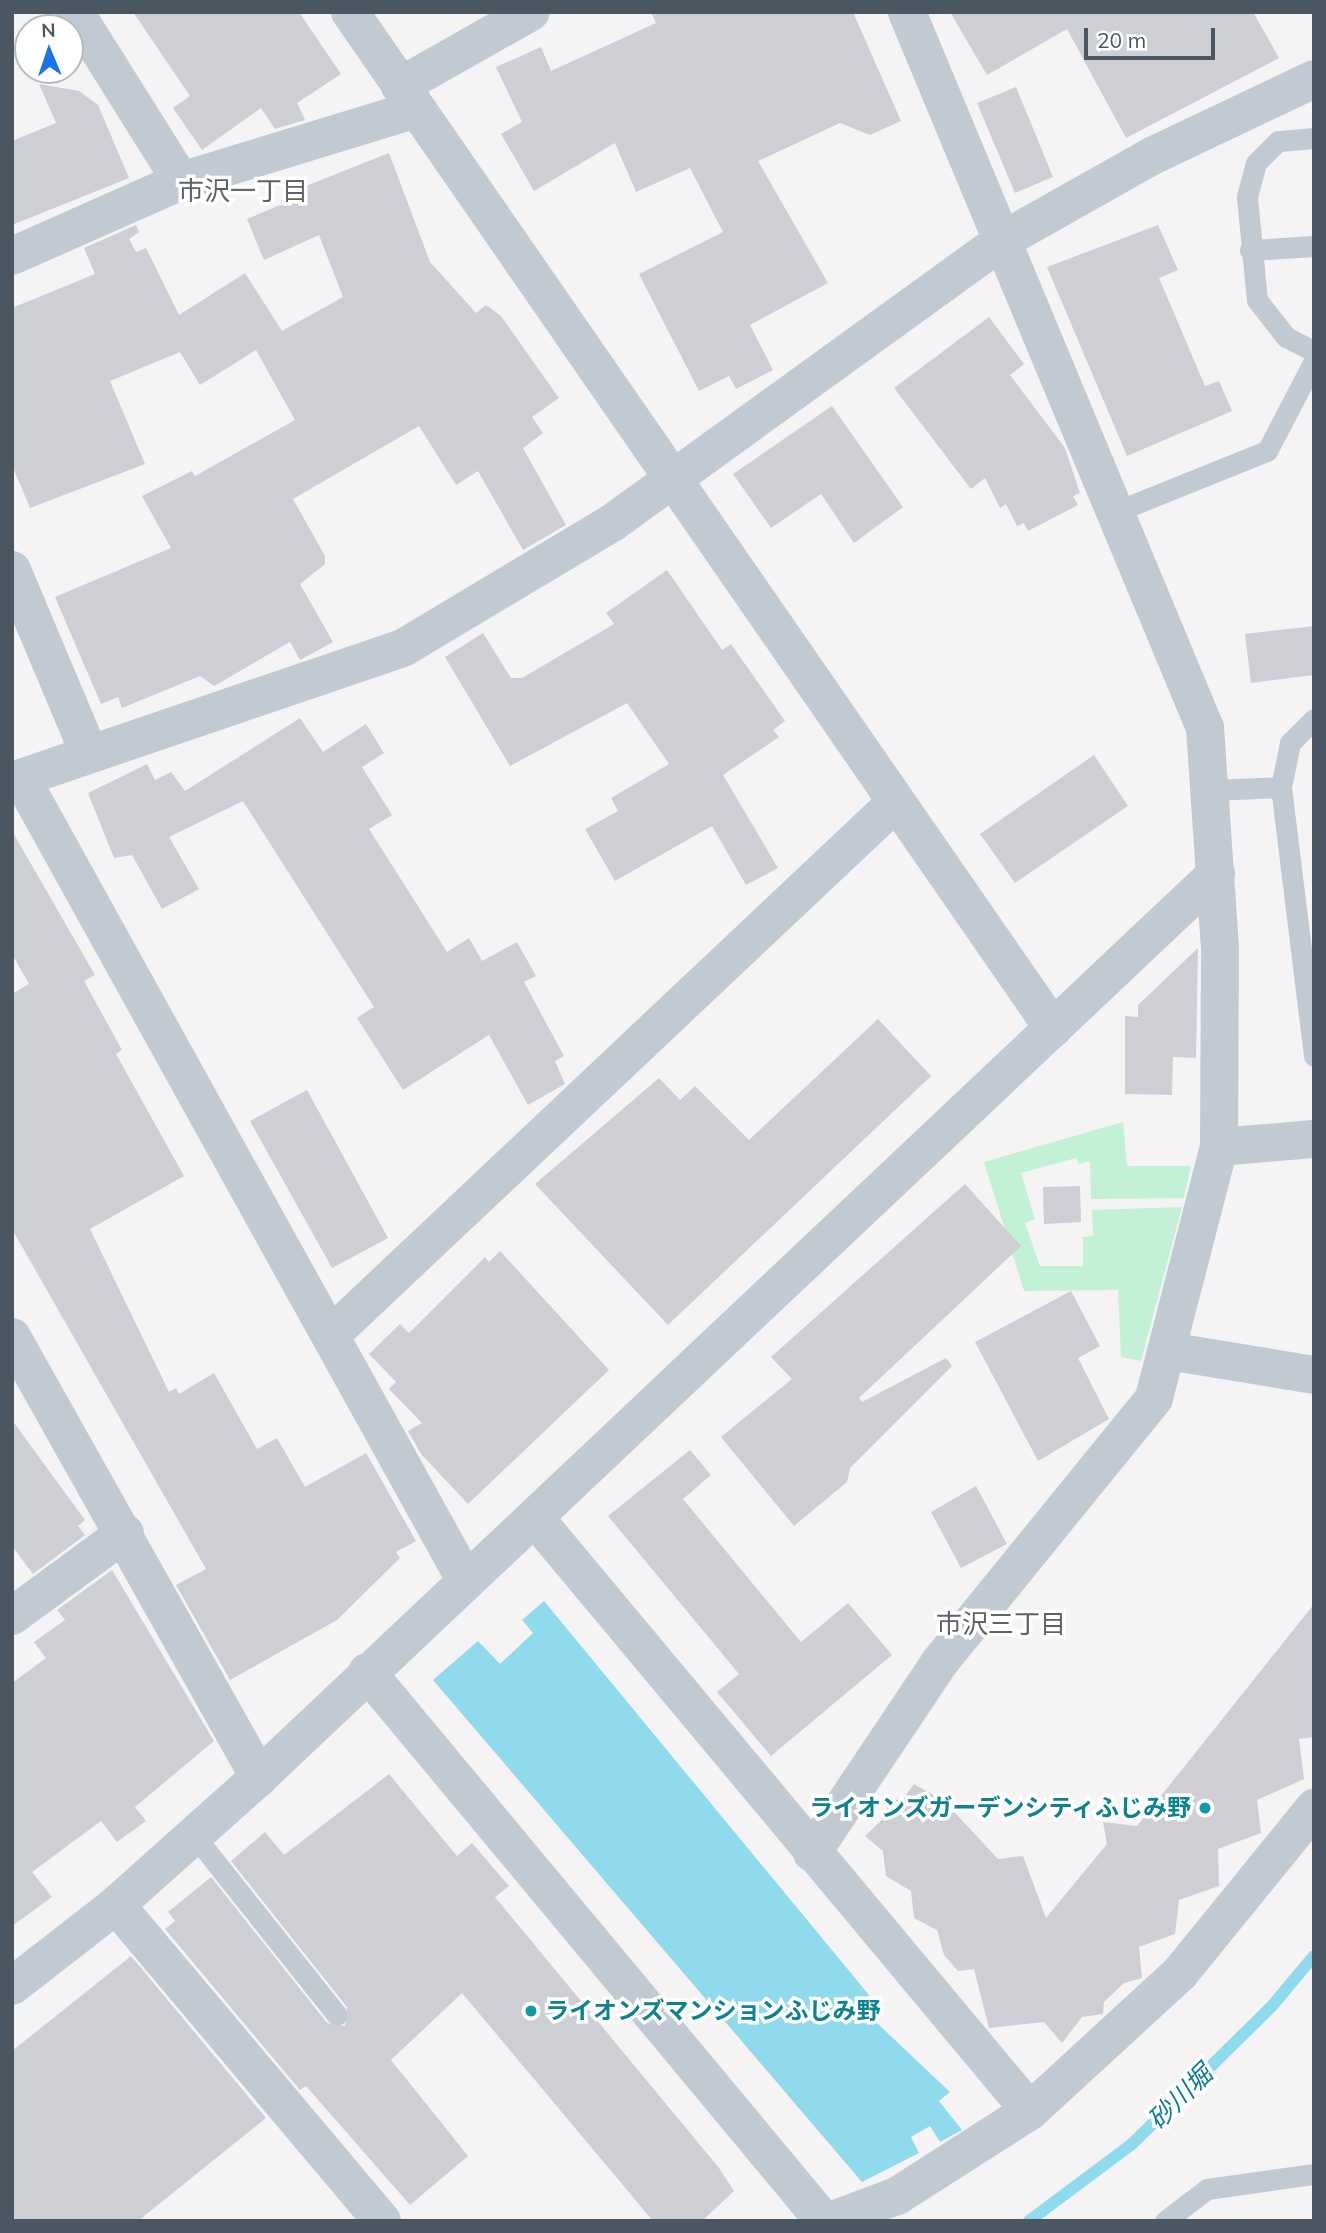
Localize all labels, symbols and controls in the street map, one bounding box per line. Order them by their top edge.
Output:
north arrow [14,14,84,84]
scale bar [1088,14,1219,58]
text: N [41,18,56,42]
text: 20 m [1097,27,1146,53]
district label: 市沢一丁目 [178,175,308,207]
district label: 市沢三丁目 [936,1608,1066,1640]
place label: ライオンズガーデンシティふじみ野 [807,1794,1191,1822]
marker: ライオンズガーデンシティふじみ野 [1197,1800,1213,1816]
place label: ライオンズマンションふじみ野 [545,1997,881,2025]
marker: ライオンズマンションふじみ野 [523,2003,539,2019]
water label: 砂川堀 [1141,2058,1219,2136]

